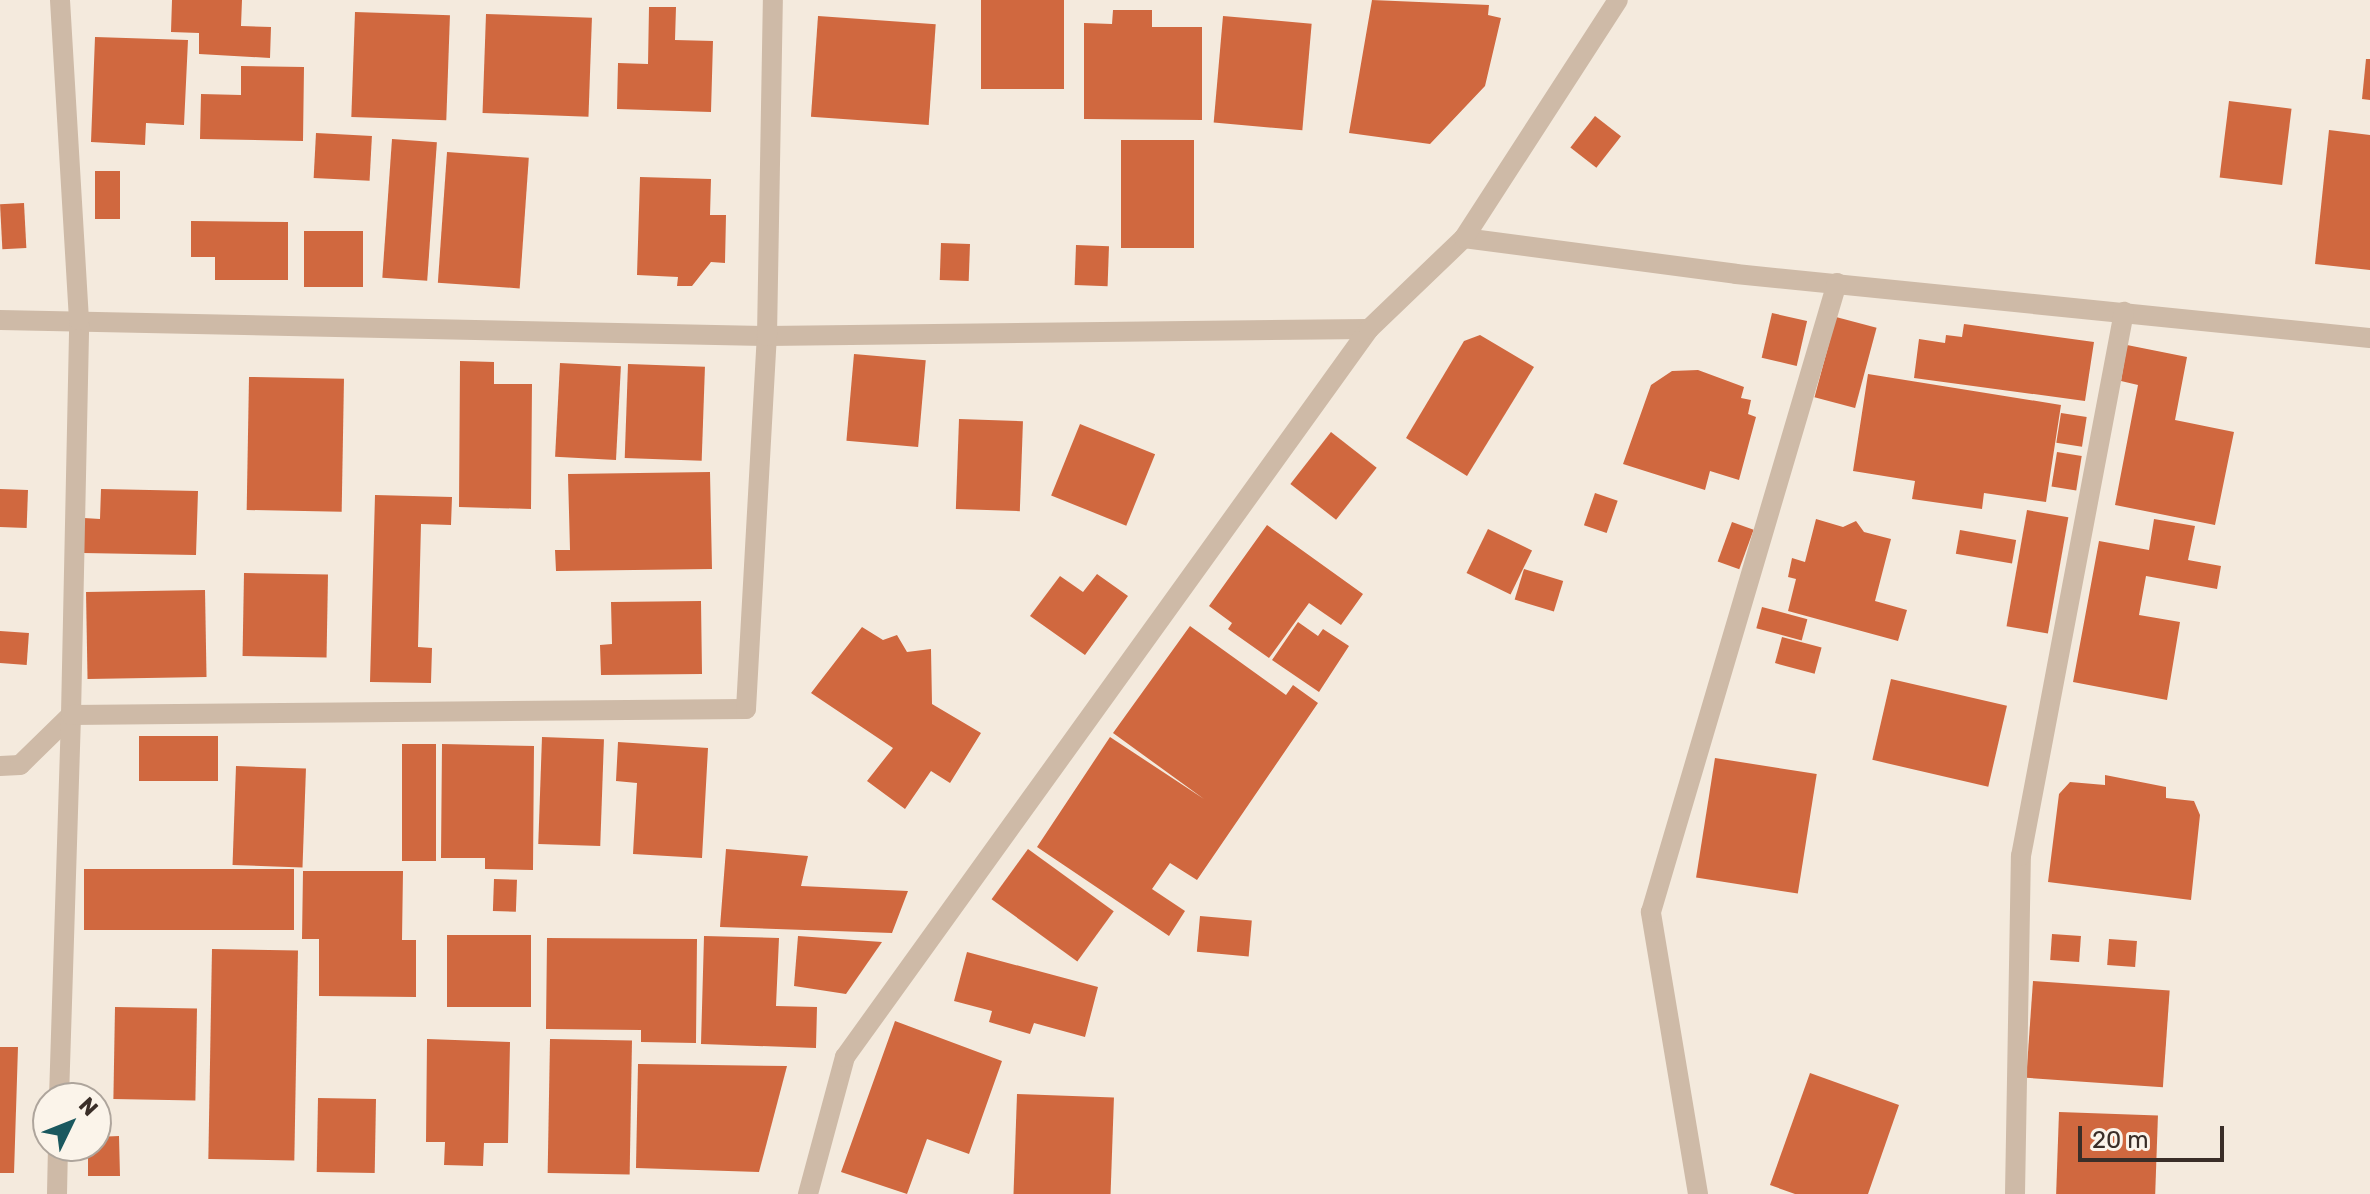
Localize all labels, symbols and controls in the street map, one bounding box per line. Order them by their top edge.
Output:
north arrow [32,1082,112,1162]
text: N [73,1092,104,1122]
scale bar [2082,1110,2228,1160]
text: 20 m [2092,1126,2149,1154]

